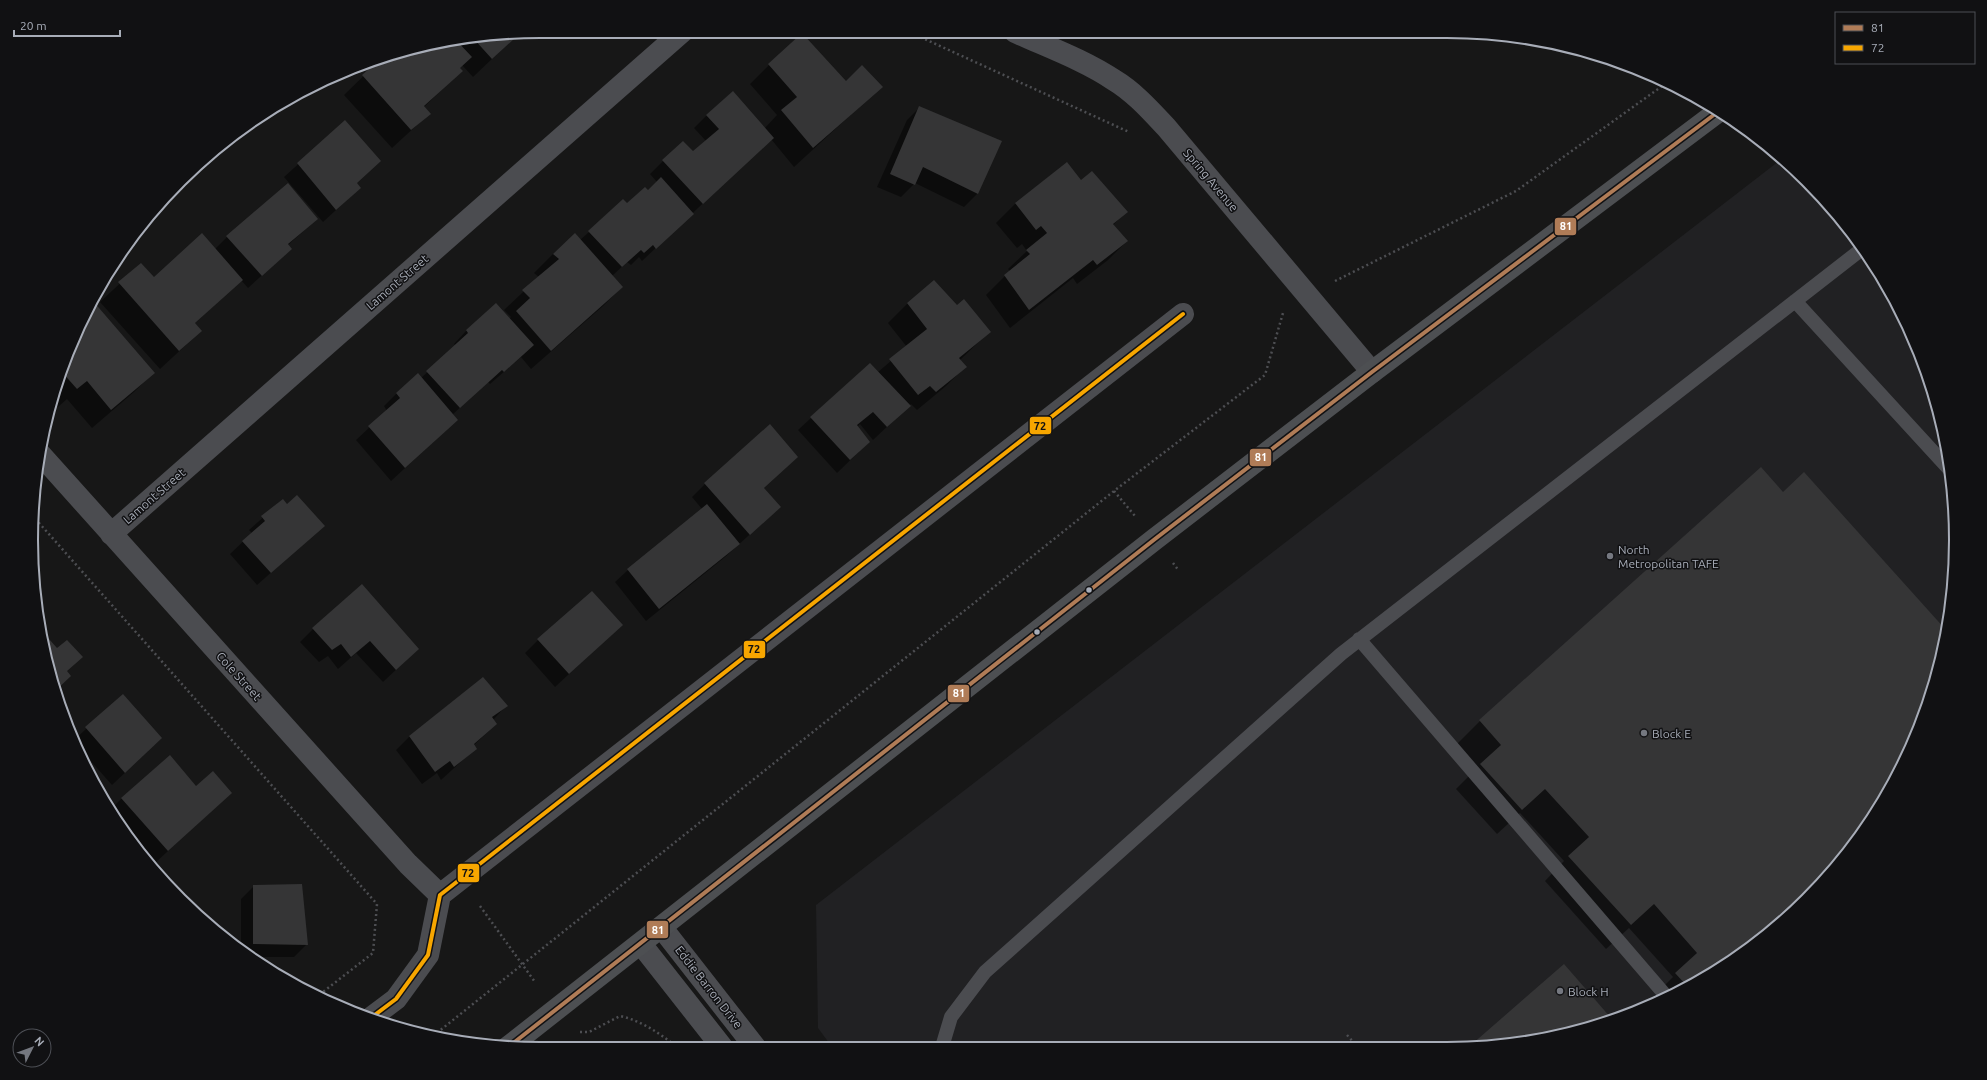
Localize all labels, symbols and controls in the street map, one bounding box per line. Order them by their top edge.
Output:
scale bar [14,12,120,38]
legend [1835,12,1975,64]
text: 20 m [20,19,47,32]
text: 81 [1871,21,1885,34]
text: 72 [1871,41,1885,54]
street label: Spring Avenue [1181,146,1241,214]
line badge: 81 [1554,217,1577,236]
text: 81 [1560,220,1572,232]
street label: Lamont Street [363,251,431,312]
line badge: 72 [1029,416,1052,435]
text: 72 [1034,420,1046,432]
line badge: 81 [1249,448,1272,467]
text: 81 [1255,451,1267,463]
street label: Lamont Street [120,465,188,526]
place label: North Metropolitan TAFE [1618,543,1719,570]
marker: North Metropolitan TAFE [1605,551,1615,561]
unlabelled marker [1084,585,1094,595]
unlabelled marker [1032,627,1042,637]
line badge: 72 [743,640,766,659]
text: 72 [748,643,760,655]
street label: Cole Street [214,649,264,703]
line badge: 81 [947,684,970,703]
text: 81 [953,687,965,699]
place label: Block E [1652,727,1691,740]
marker: Block E [1639,728,1649,738]
line badge: 72 [457,863,480,883]
text: 72 [462,867,474,879]
line badge: 81 [646,920,669,939]
text: 81 [652,924,664,936]
street label: Eddie Barron Drive [673,943,745,1031]
place label: Block H [1568,985,1609,998]
marker: Block H [1555,986,1565,996]
north arrow [12,1028,52,1068]
text: N [32,1034,47,1048]

